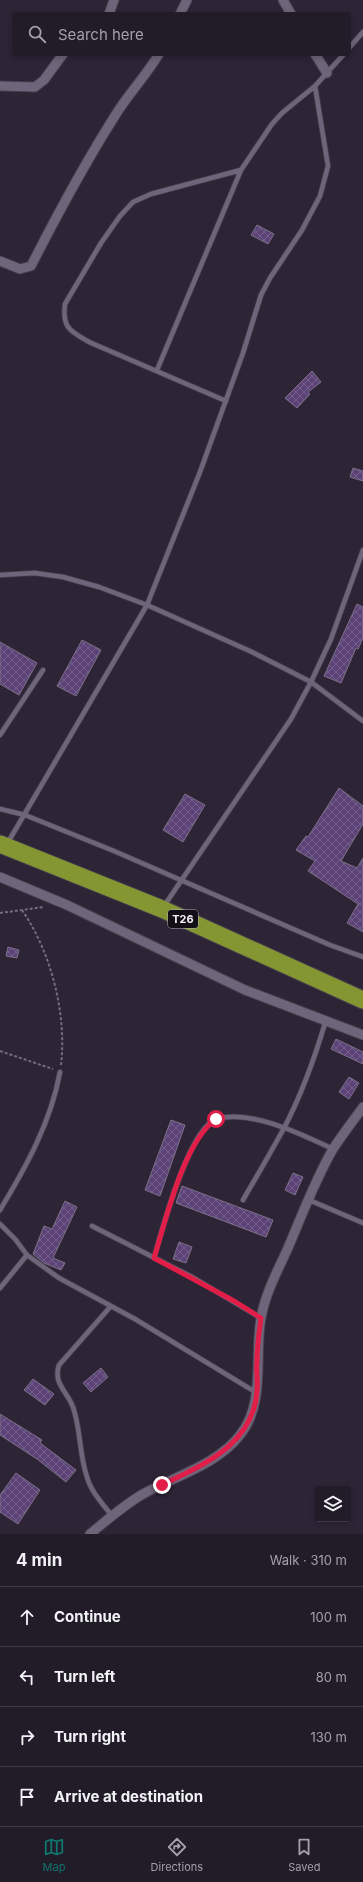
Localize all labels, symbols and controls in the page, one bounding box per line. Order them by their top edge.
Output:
search box [12,12,351,56]
icon: search [26,23,48,45]
text: Search here [58,25,144,44]
road number: T26 [168,910,198,928]
route start [207,1110,225,1128]
route end [153,1476,171,1494]
map controls [315,1486,351,1522]
button: layers [315,1486,351,1522]
text: 4 min [16,1550,62,1570]
text: Walk · 310 m [270,1552,347,1568]
icon: ahead [16,1606,38,1628]
text: Continue [54,1607,121,1626]
text: 100 m [310,1609,347,1625]
icon: left [16,1666,38,1688]
text: Turn left [54,1667,115,1686]
text: 80 m [316,1669,347,1685]
icon: right [16,1726,38,1748]
text: Turn right [54,1727,126,1746]
text: 130 m [310,1729,347,1745]
icon: arrive [16,1786,38,1808]
text: Arrive at destination [54,1787,203,1806]
tab: Map [43,1836,65,1874]
tab: Directions [151,1836,203,1874]
tab: Saved [288,1836,320,1874]

